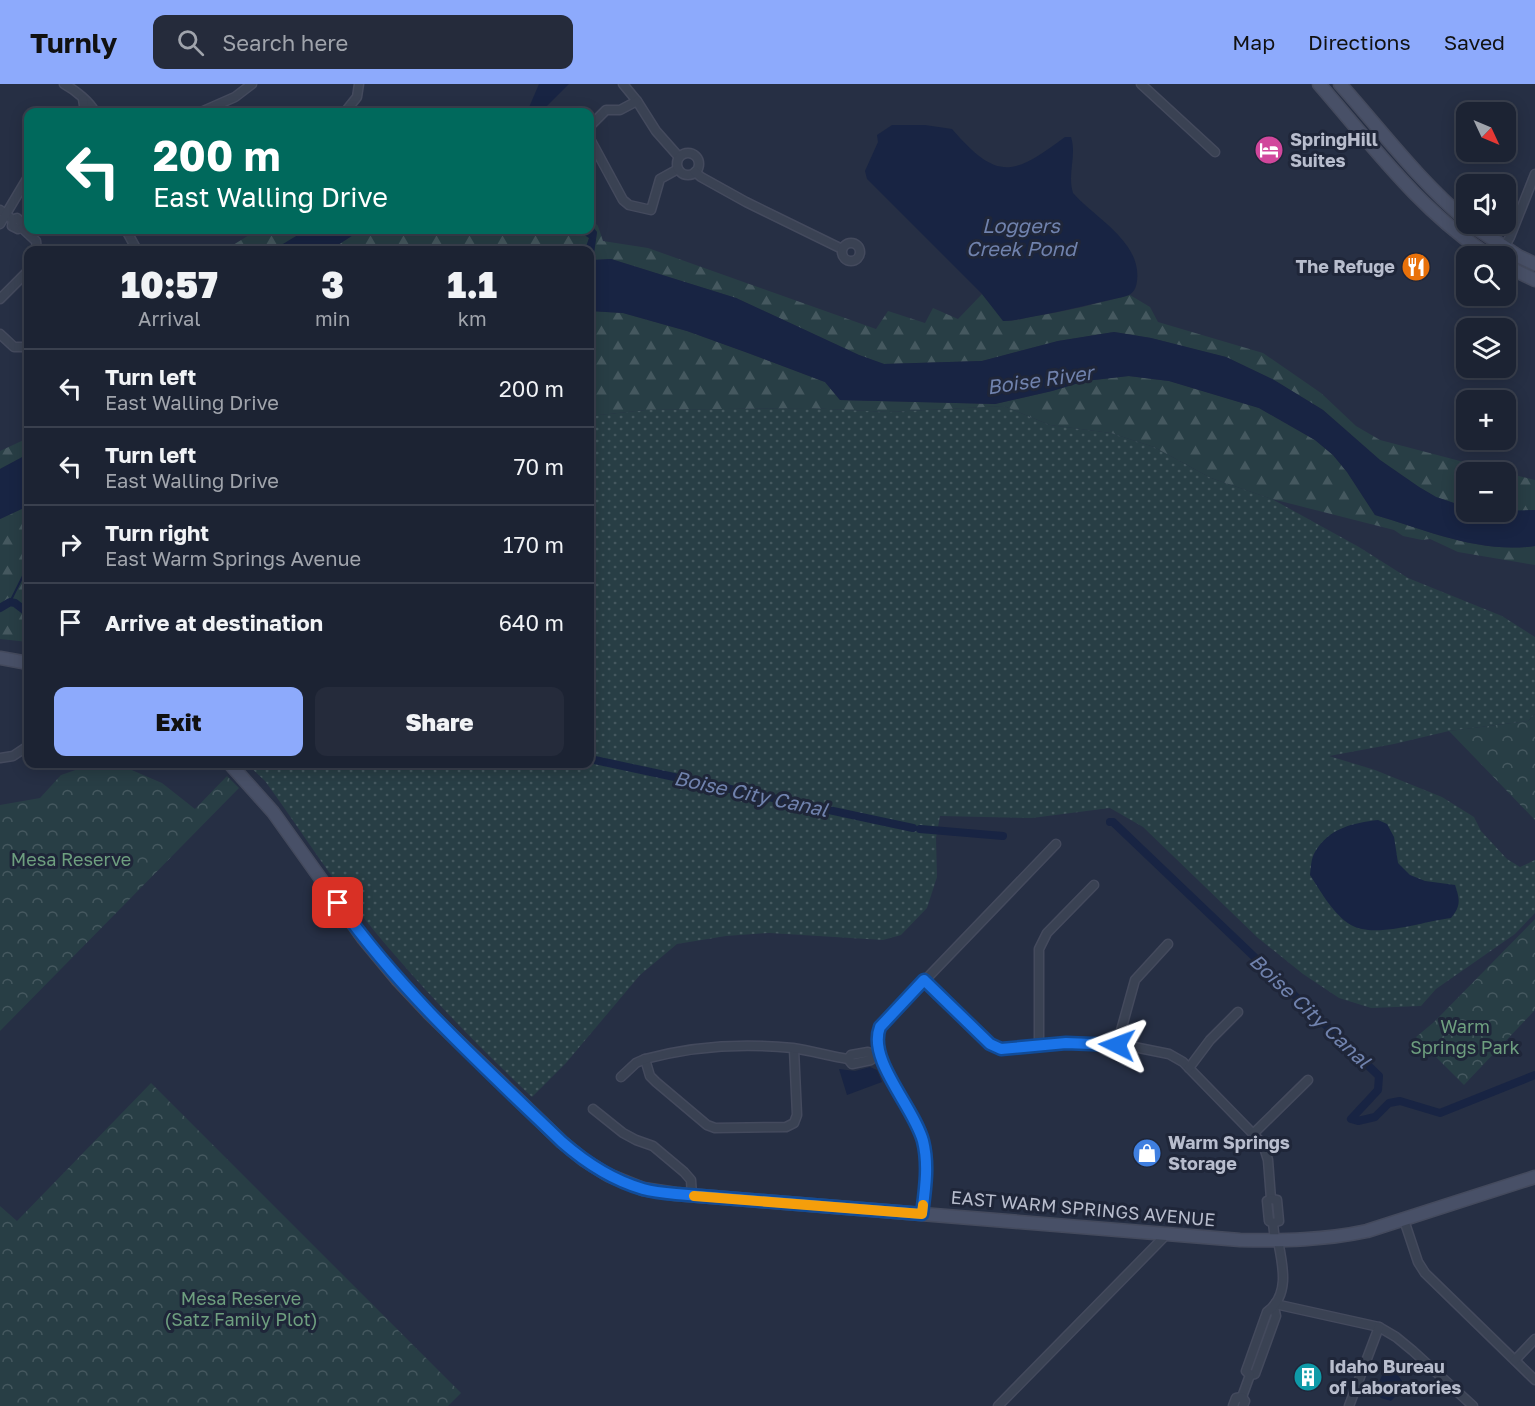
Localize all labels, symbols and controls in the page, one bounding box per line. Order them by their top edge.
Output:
search box [153,15,573,69]
text: Turnly [30,26,117,59]
icon: search [174,26,207,59]
text: Search here [222,29,348,56]
text: Map [1232,29,1275,55]
text: Directions [1308,29,1411,55]
text: Saved [1444,29,1505,55]
north arrow [1456,102,1516,162]
map controls [1456,102,1516,522]
place label: SpringHill Suites [1290,128,1378,171]
text: 200 m [153,130,280,180]
icon: left [54,132,132,210]
hotel icon: SpringHill Suites [1253,134,1285,166]
button: sound [1456,174,1516,234]
text: East Walling Drive [153,181,388,213]
water label: Loggers Creek Pond [966,213,1079,260]
button: search [1456,246,1516,306]
restaurant icon: The Refuge [1400,251,1432,283]
place label: The Refuge [1296,255,1395,277]
text: 10:57 [121,263,218,306]
text: 3 [321,263,344,306]
text: 1.1 [447,263,497,306]
text: Arrival [138,306,201,330]
text: min [315,306,350,330]
text: km [458,306,487,330]
button: layers [1456,318,1516,378]
water label: Boise River [985,359,1098,398]
text: Turn left [105,363,196,390]
icon: left [54,372,87,405]
text: 200 m [499,375,564,402]
text: East Walling Drive [105,390,279,414]
button: + [1456,390,1516,450]
text: Turn left [105,441,196,468]
icon: left [54,450,87,483]
text: 70 m [514,453,564,480]
button: − [1456,462,1516,522]
text: East Walling Drive [105,468,279,492]
text: Turn right [105,519,209,546]
icon: right [54,528,87,561]
text: 170 m [503,531,564,558]
text: East Warm Springs Avenue [105,546,361,570]
icon: arrive [54,606,87,639]
text: Arrive at destination [105,609,323,636]
text: 640 m [499,609,564,636]
button: Exit [54,687,303,756]
button: Share [315,687,564,756]
water label: Boise City Canal [672,765,831,822]
park label: Mesa Reserve [11,848,131,870]
pin [312,877,363,928]
icon: arrive [321,886,354,919]
water label: Boise City Canal [1245,948,1377,1074]
position arrow [1085,1013,1149,1077]
park label: Warm Springs Park [1410,1015,1520,1058]
place label: Warm Springs Storage [1168,1131,1290,1174]
shop icon: Warm Springs Storage [1131,1137,1163,1169]
street label: EAST WARM SPRINGS AVENUE [950,1185,1216,1231]
park label: Mesa Reserve (Satz Family Plot) [164,1287,318,1330]
place label: Idaho Bureau of Laboratories [1329,1355,1461,1398]
building icon: Idaho Bureau of Laboratories [1292,1361,1324,1393]

